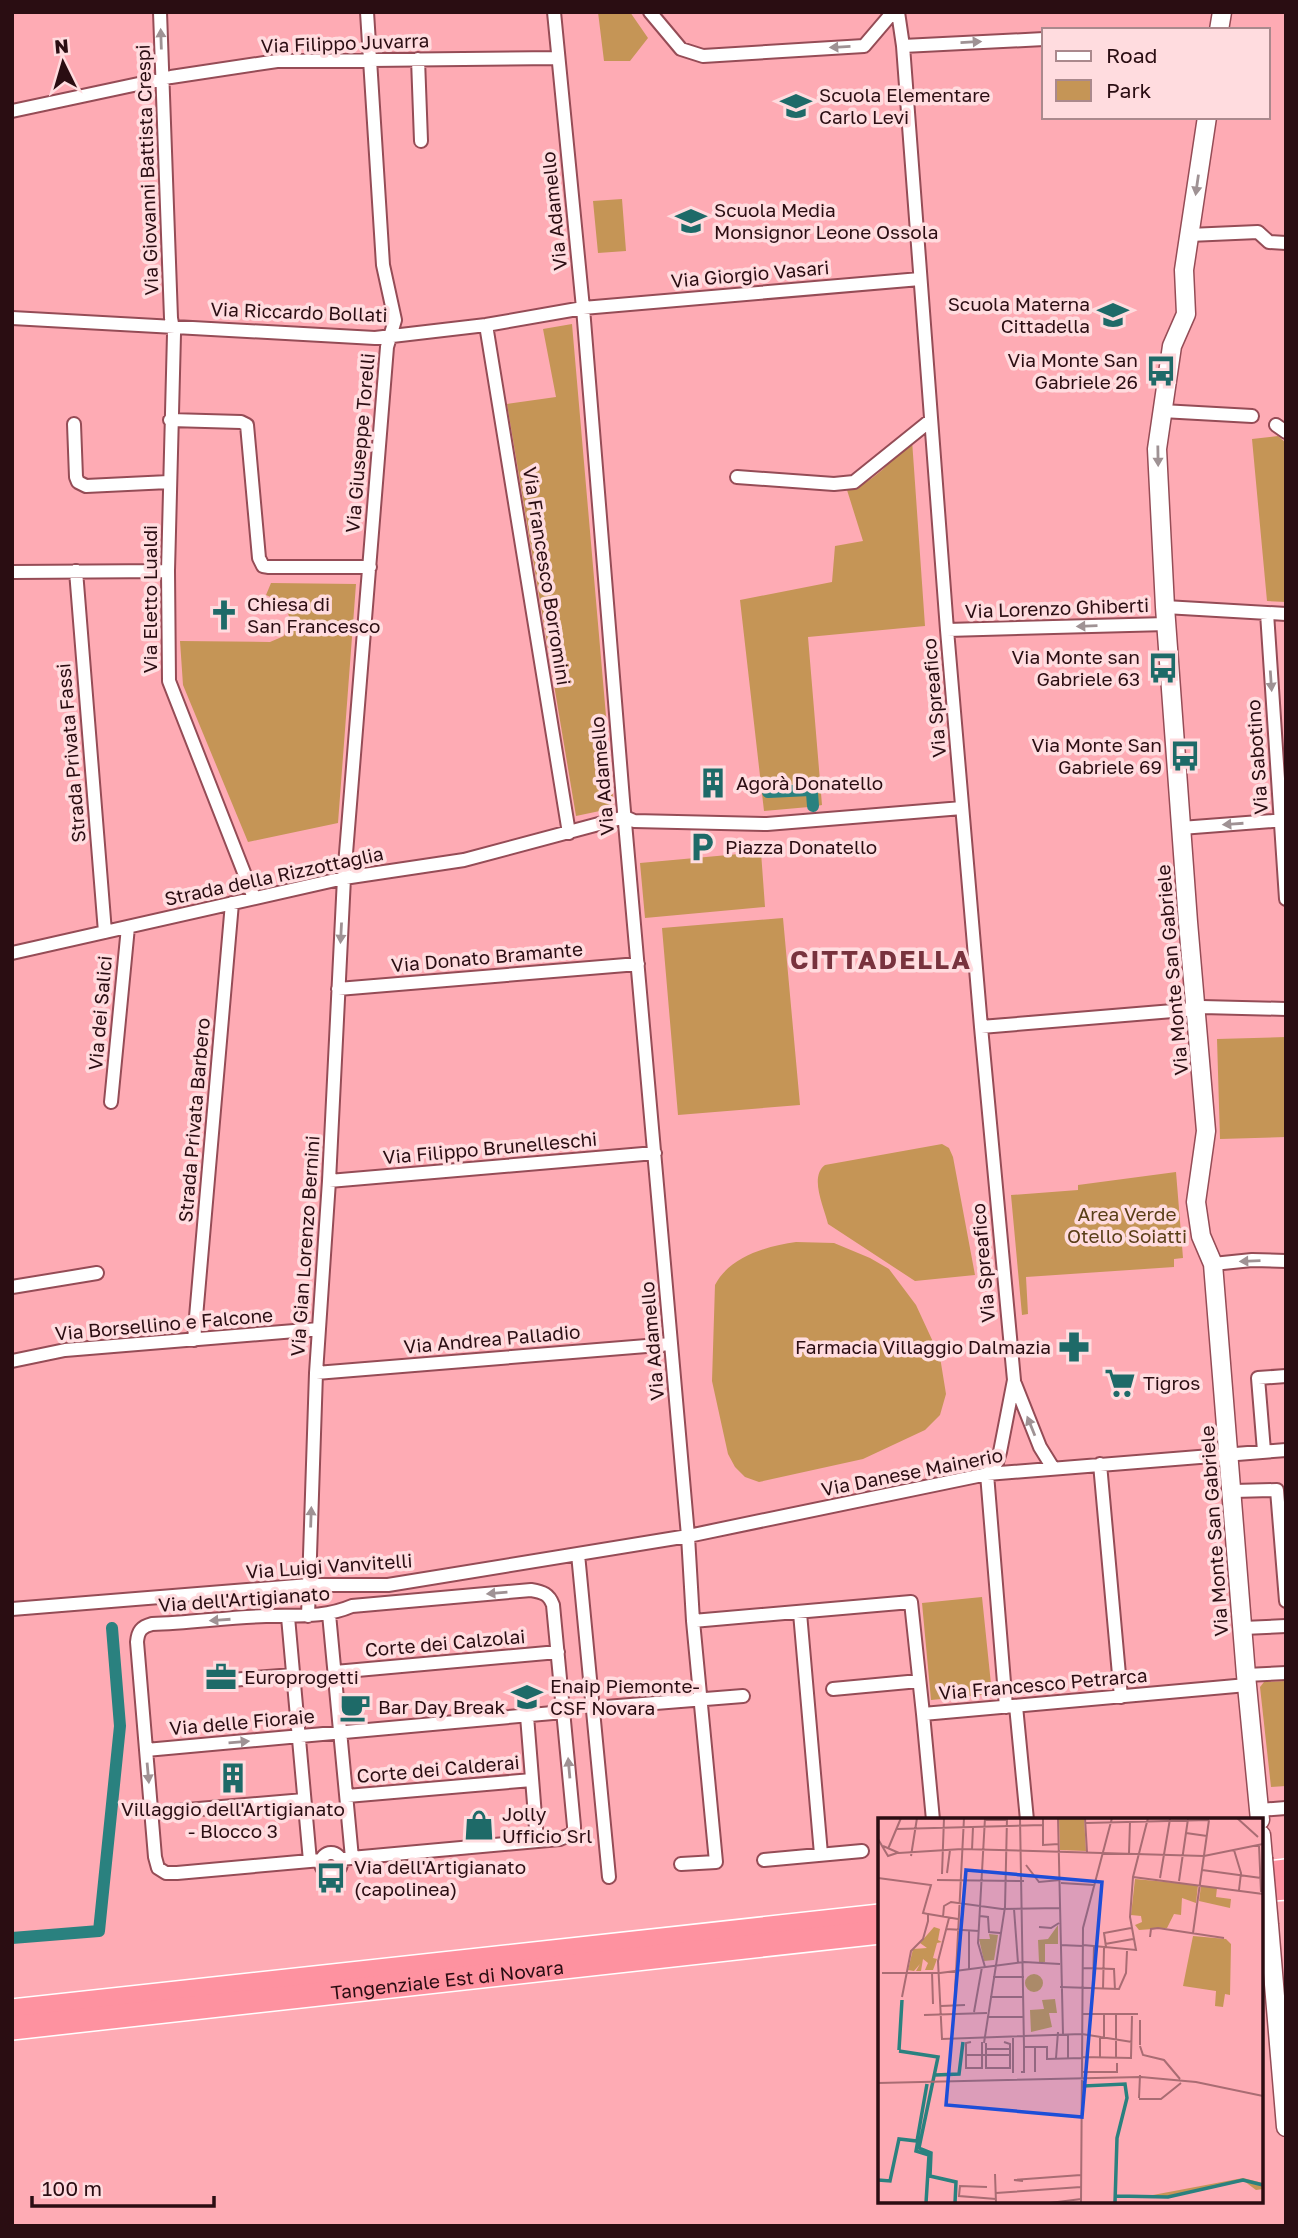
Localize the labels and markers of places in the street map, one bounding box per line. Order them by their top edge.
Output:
place label: Scuola Elementare Carlo Levi [819,83,990,128]
school or university icon: Scuola Elementare Carlo Levi [779,89,813,123]
place label: Scuola Media Monsignor Leone Ossola [714,198,938,243]
school or university icon: Scuola Media Monsignor Leone Ossola [674,204,708,238]
place label: Scuola Materna Cittadella [948,292,1090,337]
school or university icon: Scuola Materna Cittadella [1096,298,1130,332]
place label: Via Monte San Gabriele 26 [1008,348,1138,393]
bus stop icon: Via Monte San Gabriele 26 [1144,354,1178,388]
place label: Chiesa di San Francesco [247,592,380,637]
church icon: Chiesa di San Francesco [207,598,241,632]
place label: Via Monte san Gabriele 63 [1012,645,1140,690]
bus stop icon: Via Monte san Gabriele 63 [1146,651,1180,685]
place label: Via Monte San Gabriele 69 [1032,733,1162,778]
bus stop icon: Via Monte San Gabriele 69 [1168,739,1202,773]
building icon: Agorà Donatello [696,766,730,800]
place label: Agorà Donatello [736,771,883,794]
parking icon: Piazza Donatello [685,830,719,864]
place label: Piazza Donatello [725,835,877,858]
pharmacy icon: Farmacia Villaggio Dalmazia [1057,1330,1091,1364]
place label: Farmacia Villaggio Dalmazia [795,1335,1051,1358]
supermarket icon: Tigros [1103,1366,1137,1400]
place label: Tigros [1143,1371,1200,1394]
office icon: Europrogetti [204,1660,238,1694]
place label: Europrogetti [244,1665,359,1688]
place label: Enaip Piemonte- CSF Novara [550,1674,700,1719]
school or university icon: Enaip Piemonte- CSF Novara [510,1680,544,1714]
cafe icon: Bar Day Break [338,1690,372,1724]
place label: Bar Day Break [378,1695,505,1718]
building icon: Villaggio dell'Artigianato - Blocco 3 [216,1761,250,1795]
place label: Villaggio dell'Artigianato - Blocco 3 [121,1797,345,1842]
place label: Jolly Ufficio Srl [502,1802,592,1847]
shop icon: Jolly Ufficio Srl [462,1808,496,1842]
place label: Via dell'Artigianato (capolinea) [354,1855,526,1900]
bus stop icon: Via dell'Artigianato (capolinea) [314,1861,348,1895]

